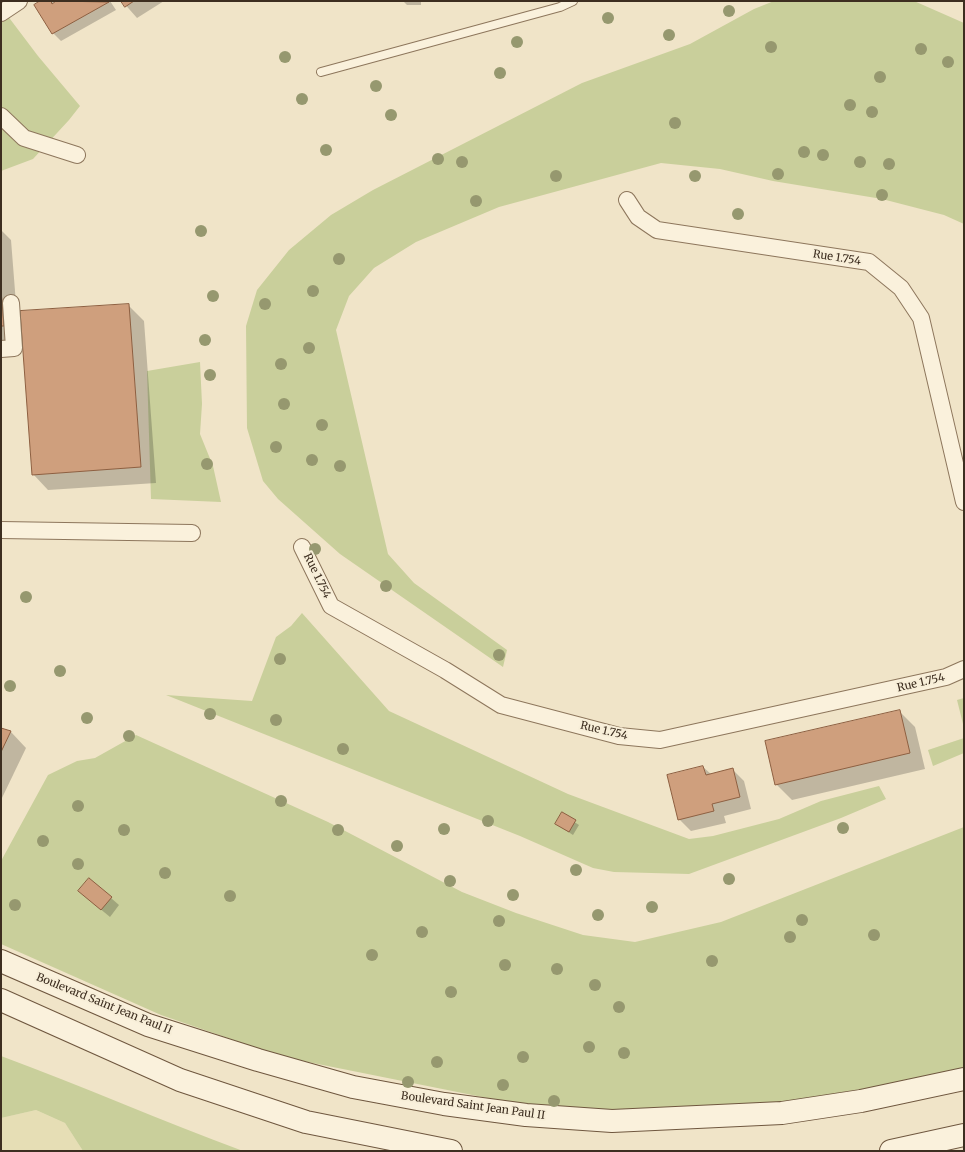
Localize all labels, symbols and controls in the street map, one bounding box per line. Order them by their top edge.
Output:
street label: Rue 1.754 [812,248,862,268]
street label: Rue 1.754 [300,551,334,601]
street label: Rue 1.754 [896,671,946,695]
street label: Rue 1.754 [579,719,629,743]
street label: Boulevard Saint Jean Paul II [34,971,174,1037]
street label: Boulevard Saint Jean Paul II [400,1089,546,1123]

